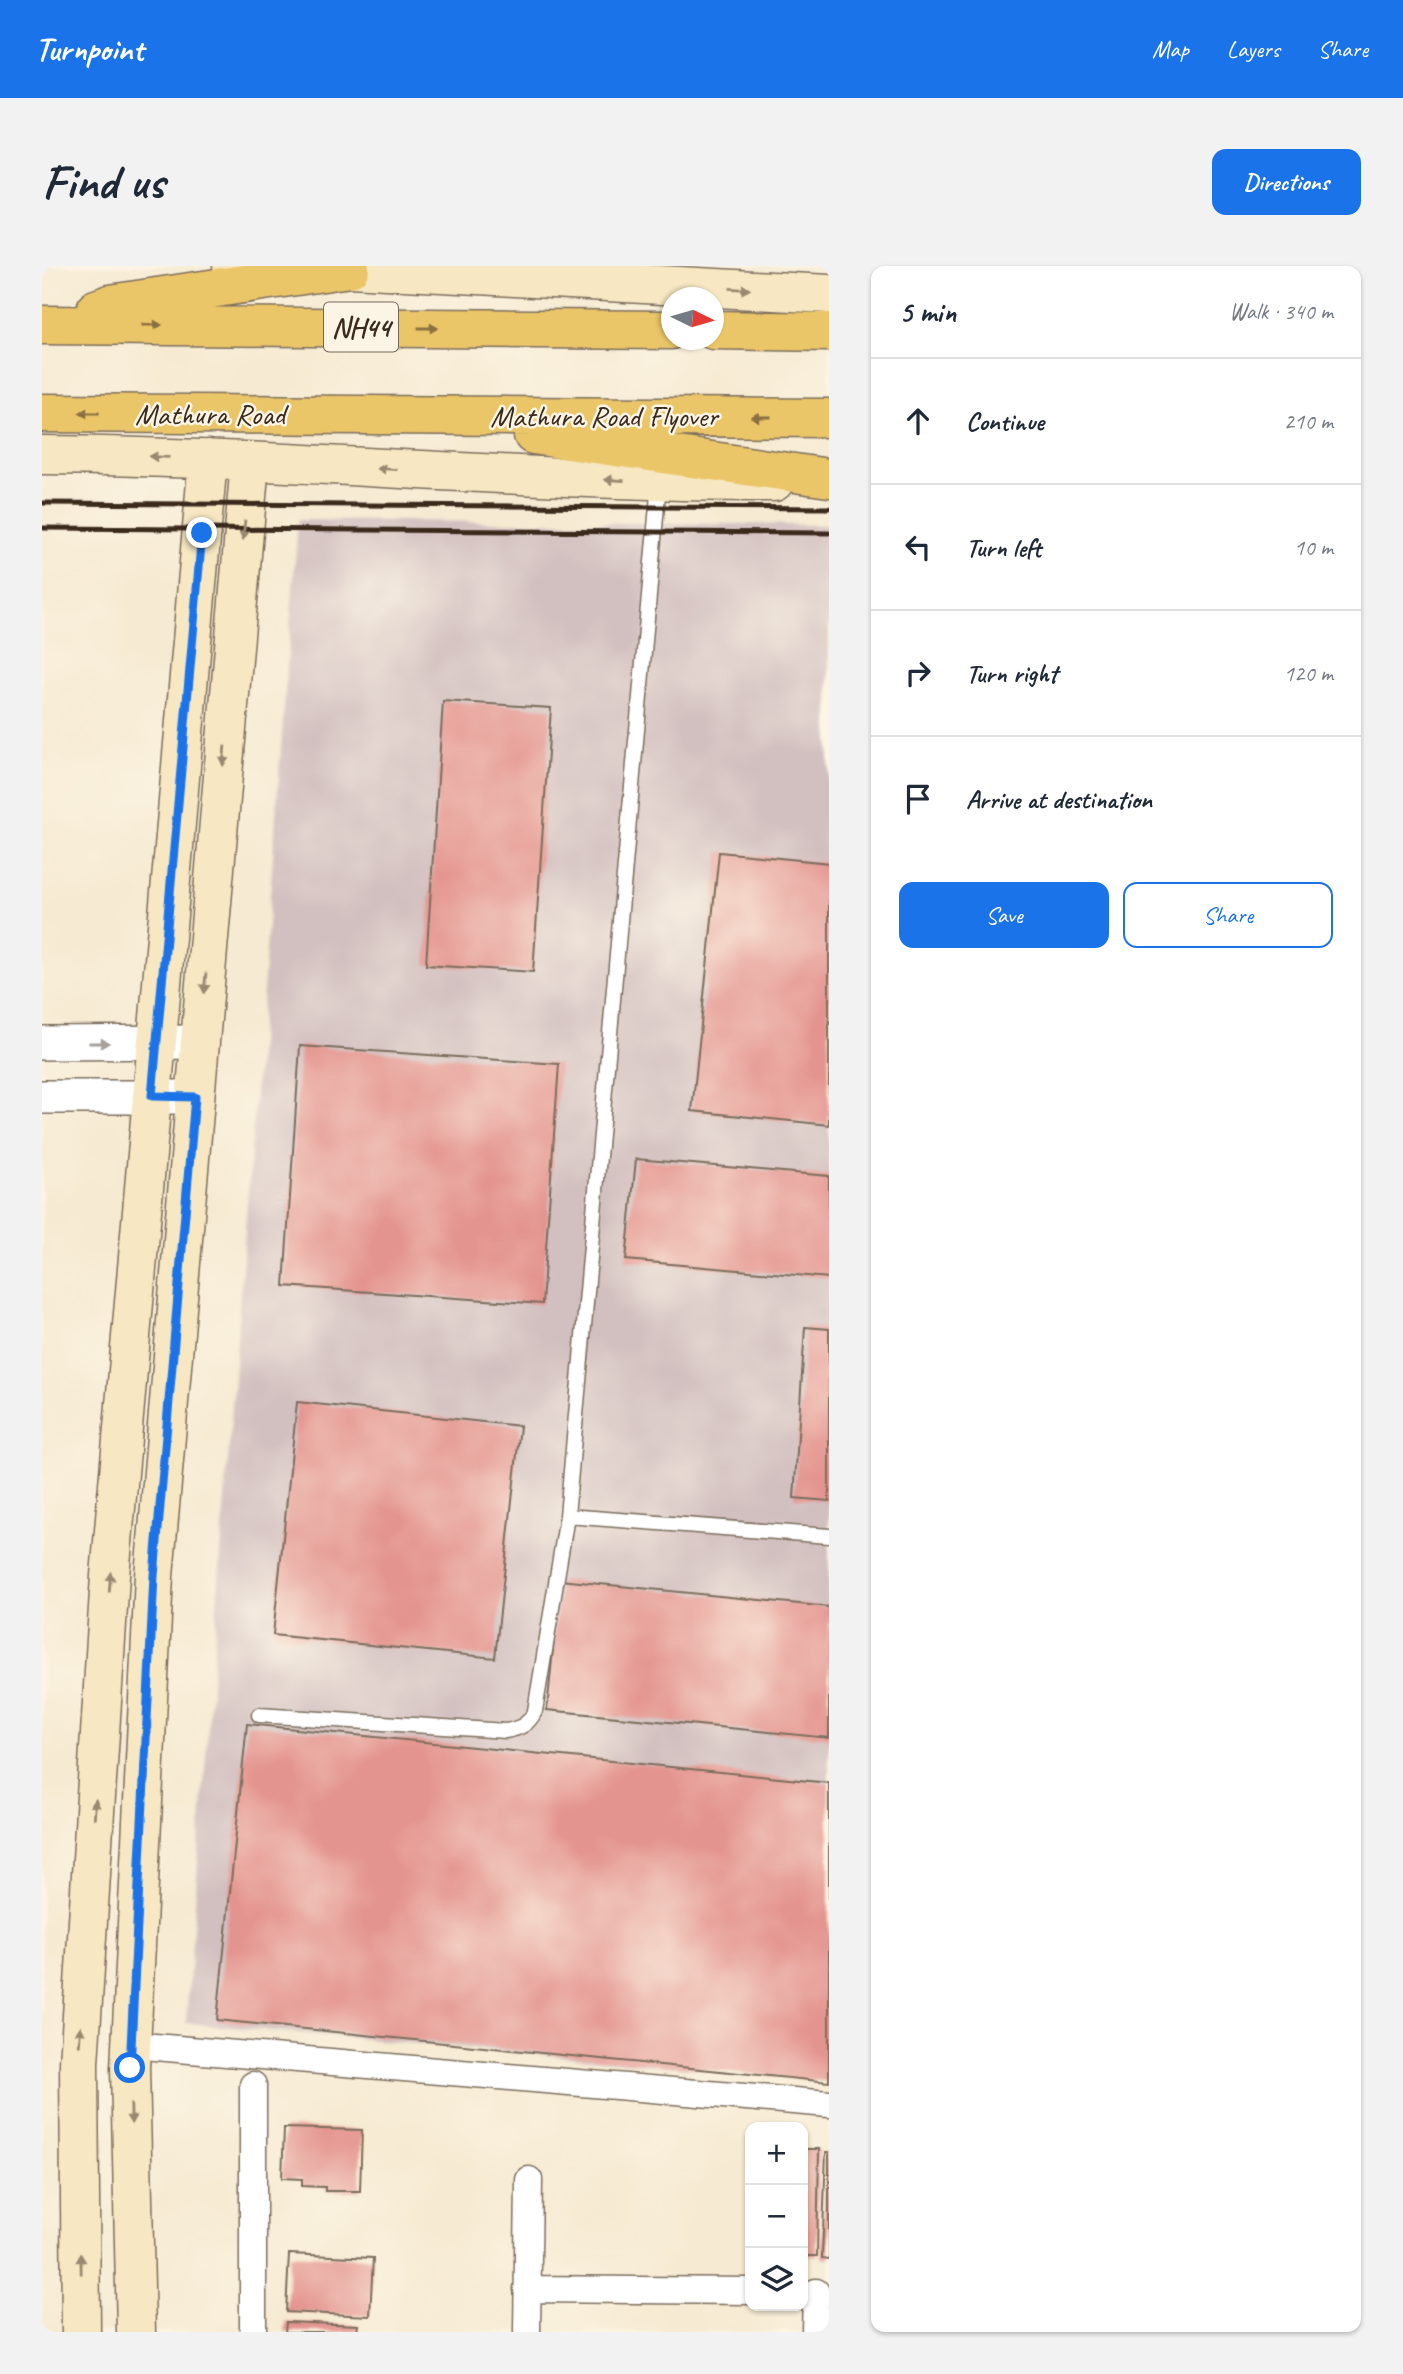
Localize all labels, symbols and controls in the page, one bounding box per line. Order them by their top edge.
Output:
text: Turnpoint [35,28,143,70]
text: Map [1152,34,1189,64]
text: Layers [1227,34,1280,64]
text: Share [1318,34,1368,64]
button: Directions [1212,149,1361,215]
text: Find us [42,151,164,213]
one-way arrow [730,284,752,295]
north arrow [661,287,724,350]
text: 5 min [899,293,956,331]
text: Walk · 340 m [1229,297,1333,326]
road number: NH44 [324,302,398,352]
one-way arrow [141,320,163,331]
one-way arrow [417,322,439,334]
street label: Mathura Road [135,395,289,433]
street label: Mathura Road Flyover [490,397,720,435]
icon: ahead [899,402,937,440]
text: Continue [966,405,1044,438]
one-way arrow [78,407,100,419]
text: 210 m [1284,407,1333,436]
one-way arrow [750,411,772,423]
one-way arrow [148,452,170,463]
one-way arrow [375,463,397,474]
one-way arrow [603,474,625,485]
route end [186,517,217,548]
one-way arrow [238,519,249,541]
icon: left [899,528,937,566]
text: Turn left [966,531,1041,564]
text: 10 m [1294,533,1333,562]
icon: right [899,654,937,692]
text: Turn right [966,657,1057,690]
text: 120 m [1284,659,1333,688]
one-way arrow [218,746,229,768]
icon: arrive [899,780,937,818]
text: Arrive at destination [966,783,1152,816]
button: Save [899,882,1109,948]
button: Share [1123,882,1333,948]
one-way arrow [199,972,210,994]
one-way arrow [89,1037,111,1049]
one-way arrow [104,1571,115,1593]
one-way arrow [90,1798,101,1820]
one-way arrow [75,2025,86,2047]
route start [114,2052,145,2083]
one-way arrow [125,2103,136,2125]
map controls [745,2122,808,2311]
button: + [745,2122,808,2185]
button: − [745,2185,808,2248]
button: layers [745,2248,808,2311]
one-way arrow [75,2253,86,2275]

